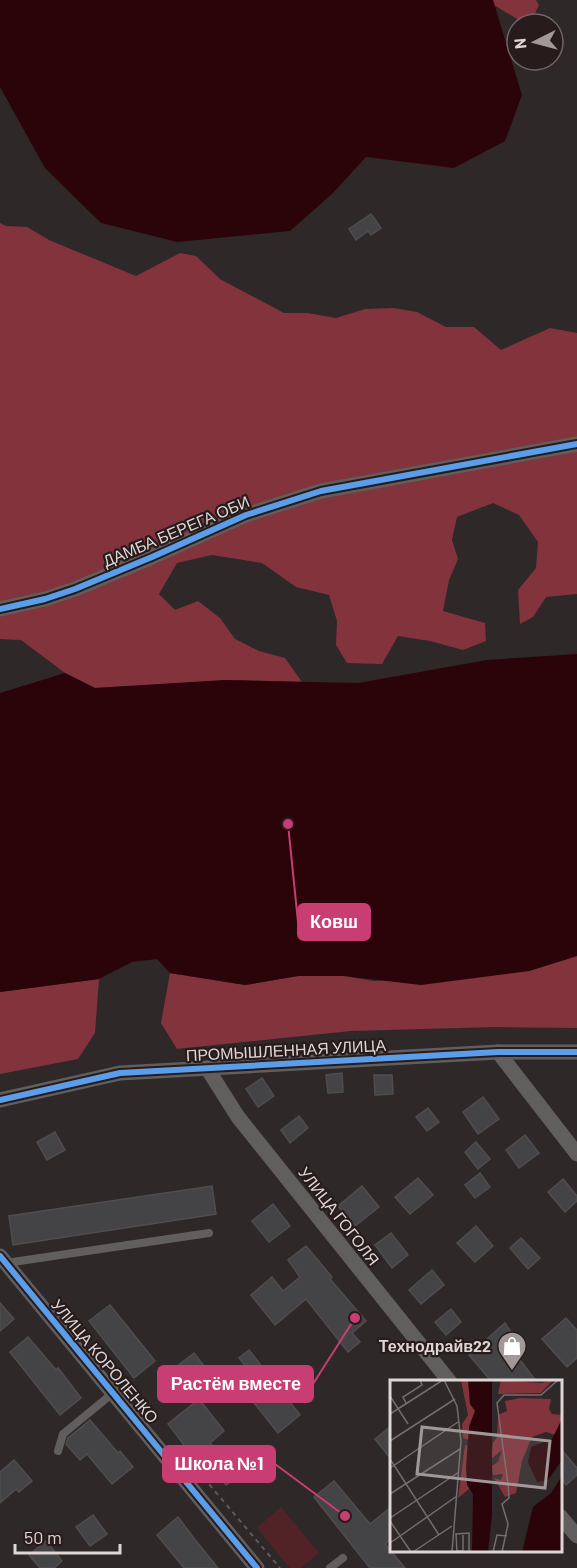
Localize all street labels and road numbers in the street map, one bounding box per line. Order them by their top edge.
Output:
street label: ДАМБА БЕРЕГА ОБИ [100,491,252,570]
street label: ПРОМЫШЛЕННАЯ УЛИЦА [185,1035,387,1064]
street label: УЛИЦА ГОГОЛЯ [295,1163,384,1269]
street label: УЛИЦА КОРОЛЕНКО [48,1295,163,1426]

